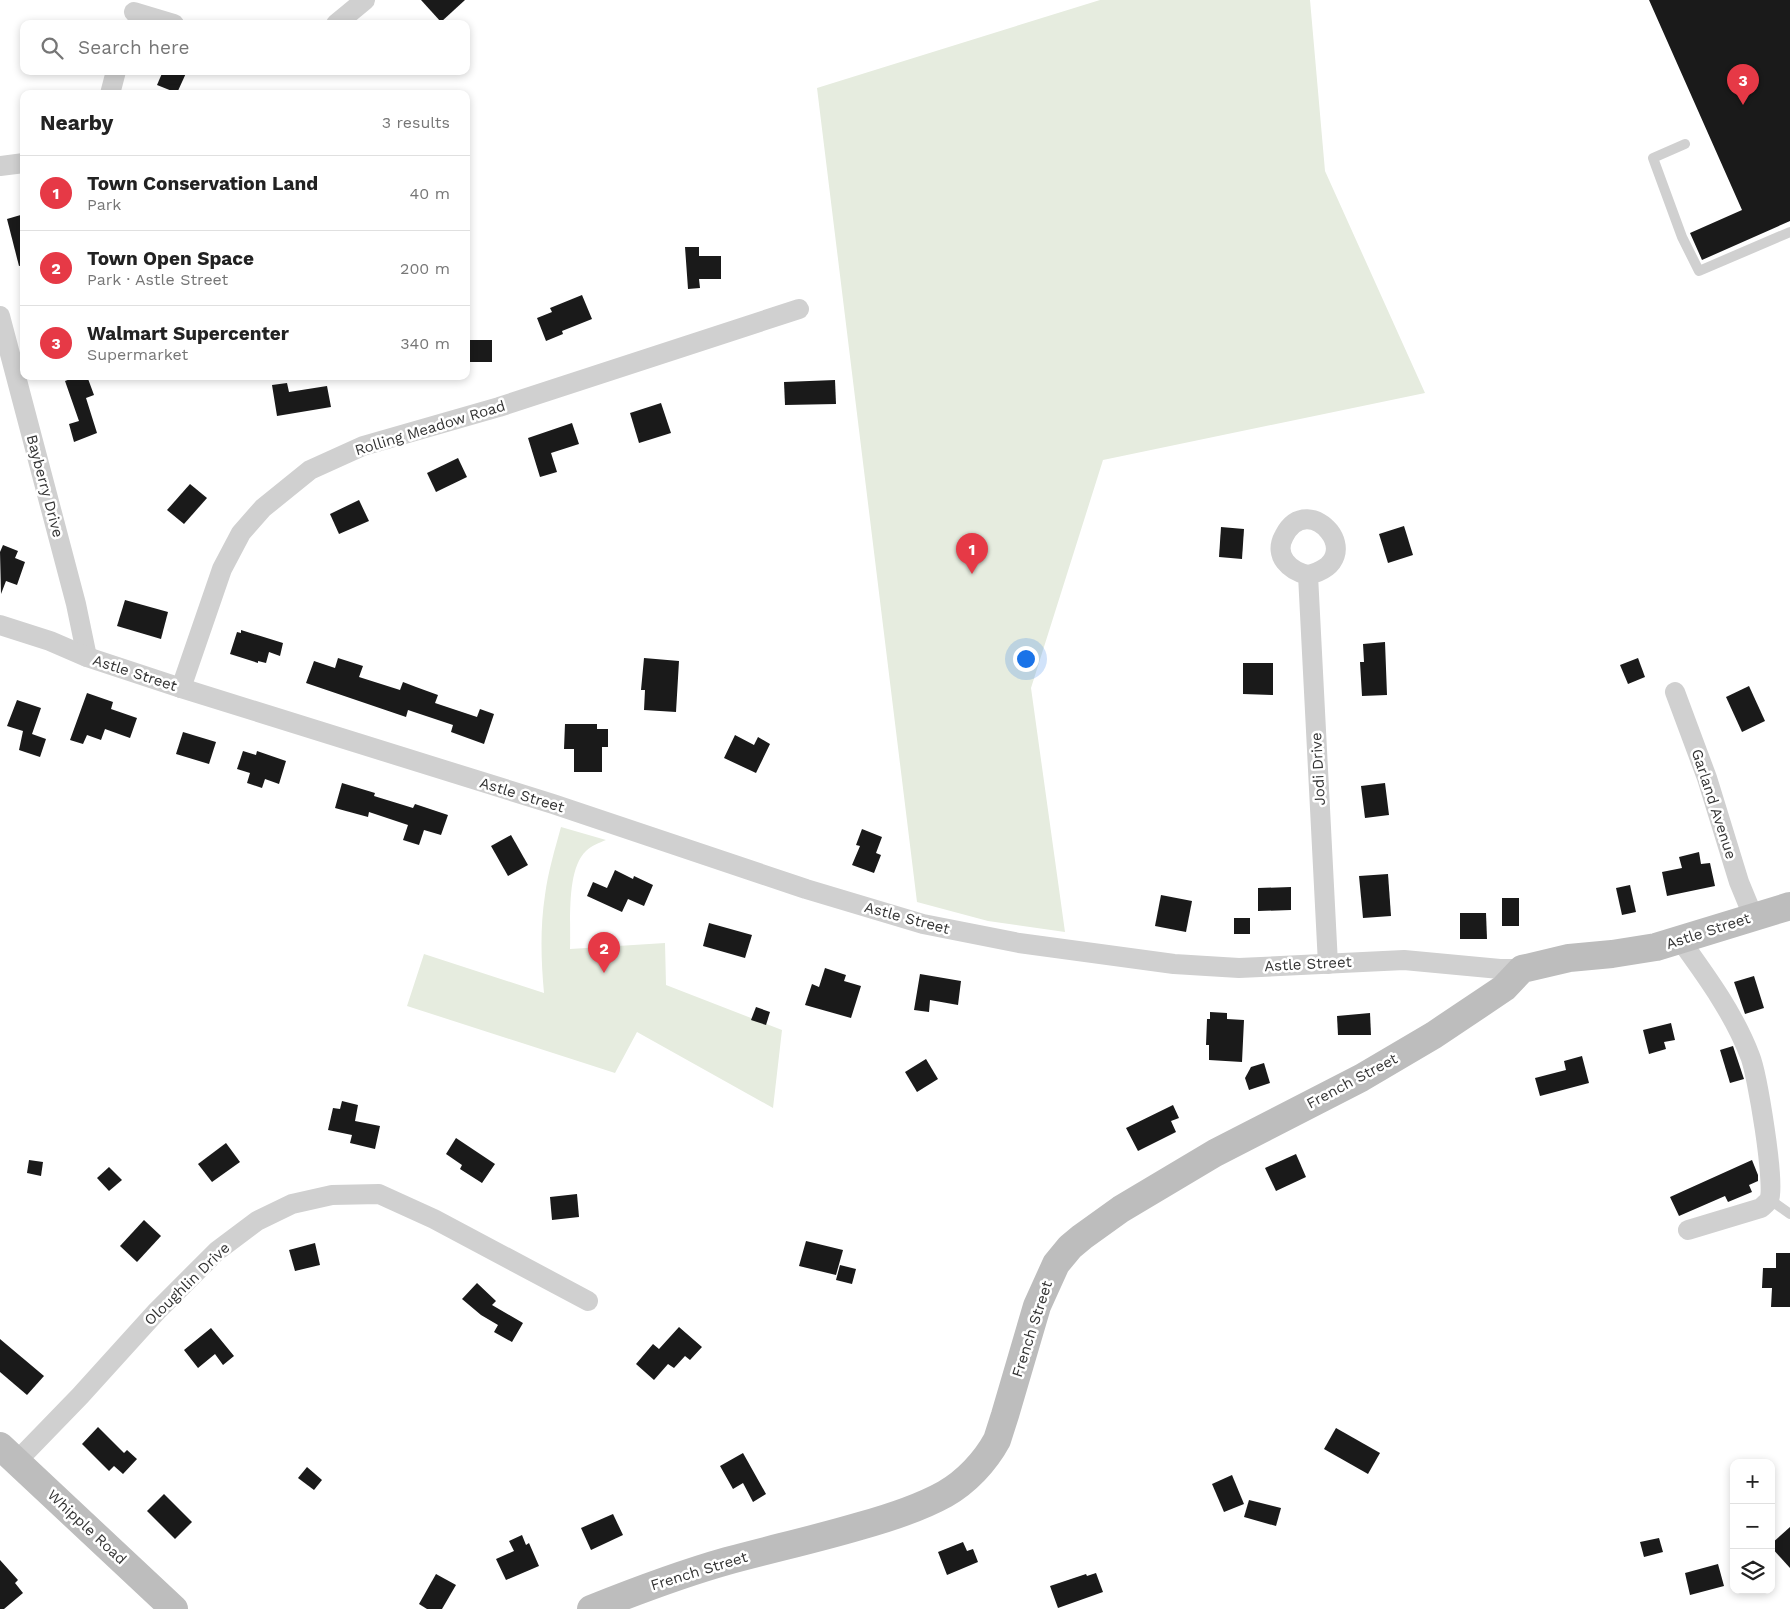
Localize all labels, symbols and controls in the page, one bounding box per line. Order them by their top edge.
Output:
search box [20,20,470,75]
icon: search [38,34,66,62]
text: Search here [78,36,189,59]
pin: 3 [1727,64,1759,105]
text: Nearby [40,110,113,135]
text: 3 results [382,113,450,132]
text: Town Conservation Land [87,172,318,195]
text: 1 [53,184,59,203]
text: 40 m [410,184,450,203]
text: Park [87,195,121,214]
text: Town Open Space [87,247,254,270]
text: 2 [51,259,61,278]
text: 200 m [400,259,450,278]
text: Park · Astle Street [87,270,228,289]
text: Walmart Supercenter [87,322,289,345]
text: 3 [51,334,61,353]
text: 340 m [400,334,450,353]
text: Supermarket [87,345,188,364]
street label: Rolling Meadow Road [353,397,507,459]
street label: Bayberry Drive [23,433,67,539]
pin: 1 [956,533,988,574]
your location [1013,646,1039,672]
street label: Astle Street [91,651,180,695]
street label: Jodi Drive [1307,732,1329,806]
street label: Garland Avenue [1688,747,1740,861]
street label: Astle Street [478,774,567,817]
street label: Astle Street [862,898,952,938]
street label: Astle Street [1664,909,1753,953]
pin: 2 [588,932,620,973]
street label: Astle Street [1264,953,1353,975]
street label: French Street [1303,1049,1401,1112]
street label: Oloughlin Drive [141,1239,233,1329]
street label: French Street [1008,1278,1056,1379]
map controls [1730,1459,1775,1594]
button: + [1730,1459,1775,1504]
street label: Whipple Road [44,1486,130,1568]
button: − [1730,1504,1775,1549]
street label: French Street [648,1548,750,1594]
button: layers [1730,1549,1775,1594]

